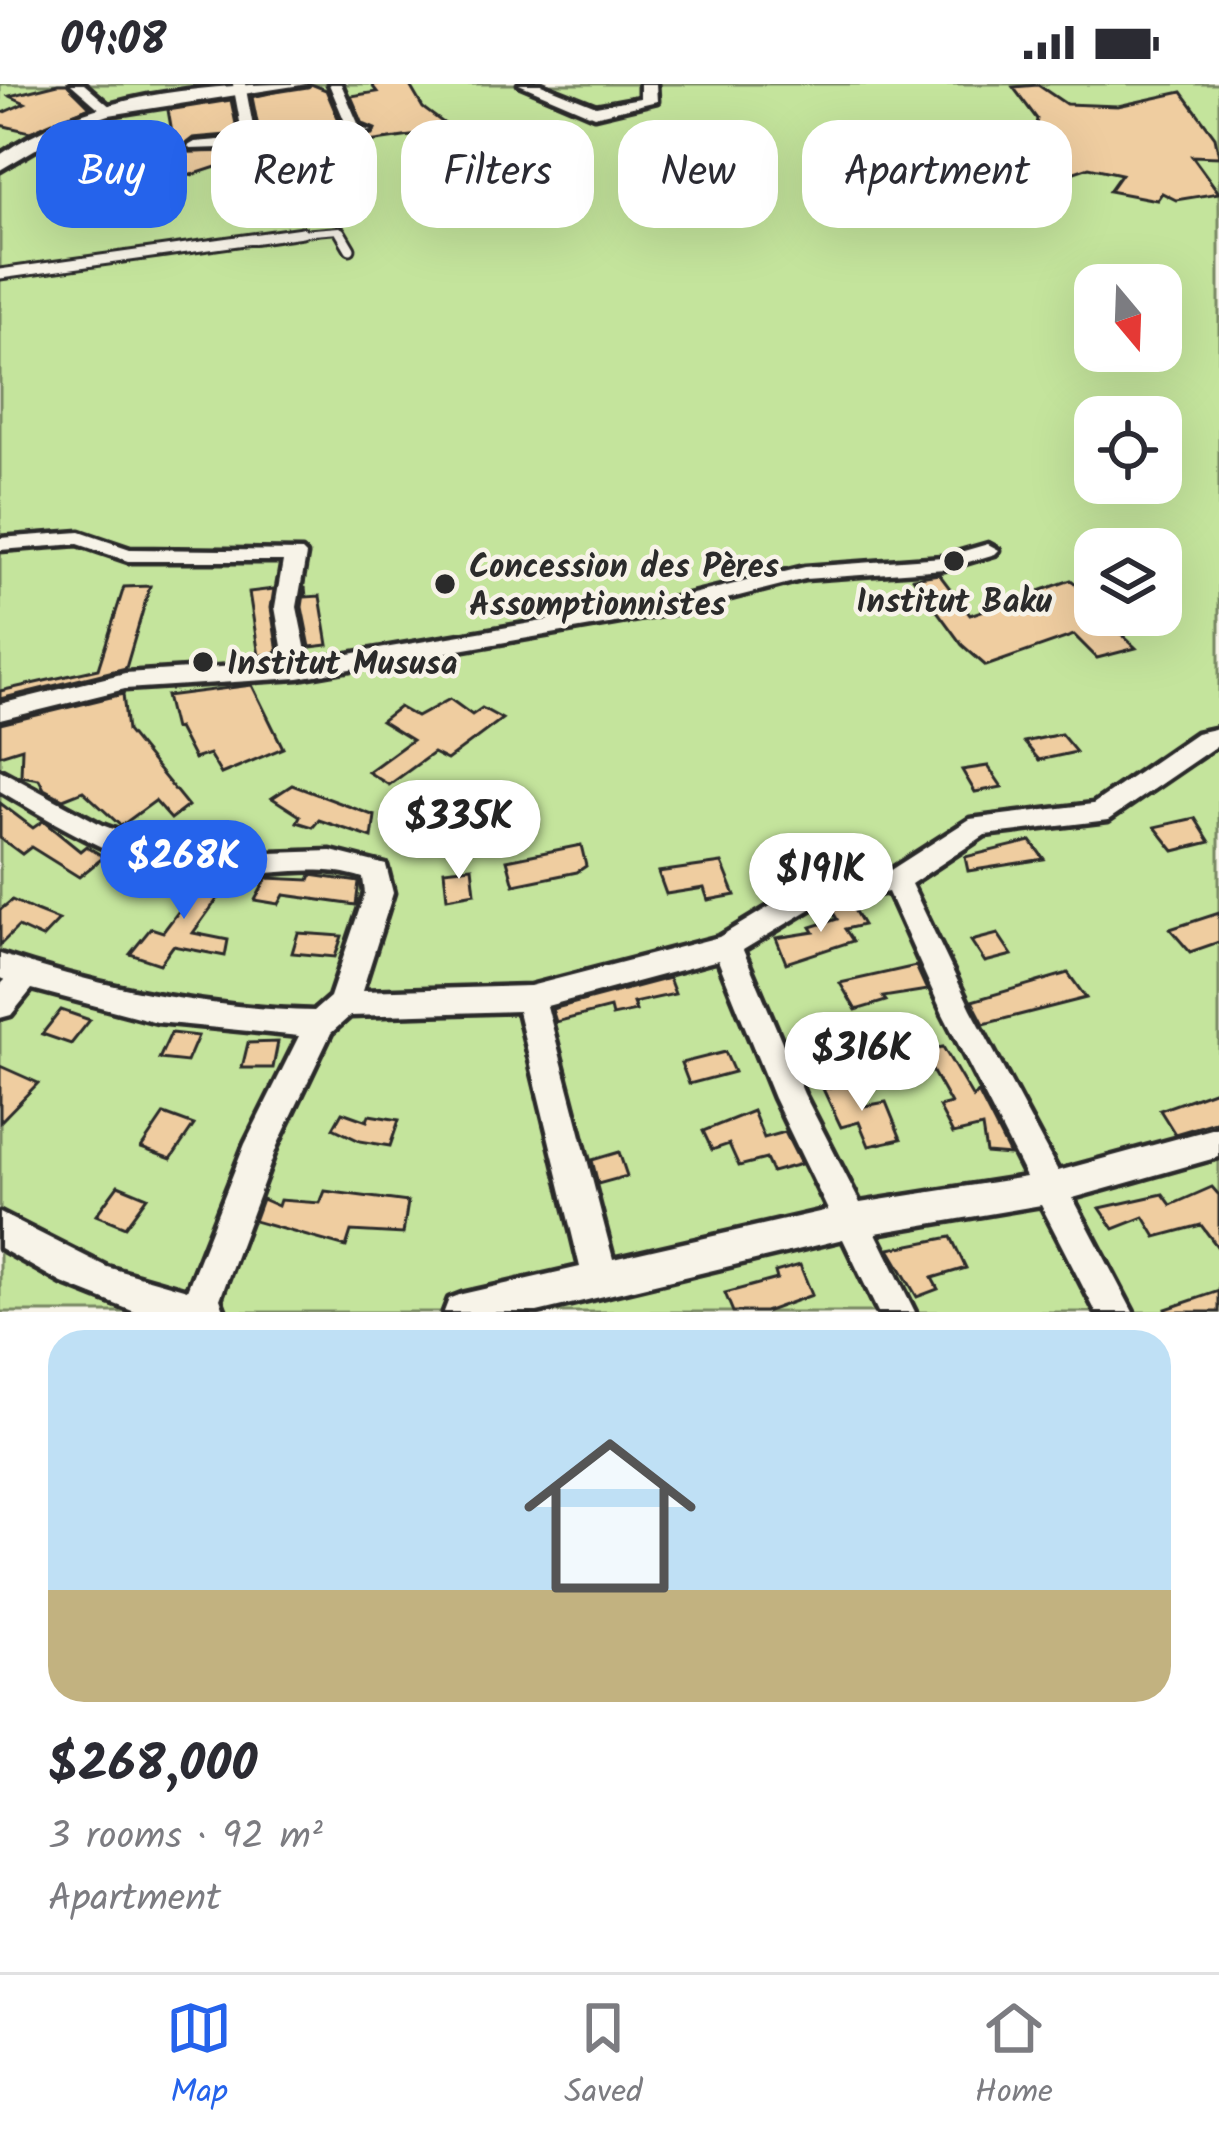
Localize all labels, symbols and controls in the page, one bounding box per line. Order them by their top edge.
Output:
text: 09:08 [60,6,167,78]
chip: Buy [36,120,187,228]
chip: Rent [211,120,377,228]
chip: Filters [401,120,594,228]
chip: New [618,120,778,228]
chip: Apartment [802,120,1072,228]
north arrow [1074,264,1182,372]
map controls [1074,264,1182,636]
button: locate [1074,396,1182,504]
button: layers [1074,528,1182,636]
place label: Concession des Pères Assomptionnistes [469,542,780,633]
marker: Institut Baku [941,548,967,574]
marker: Concession des Pères Assomptionnistes [432,571,458,597]
place label: Institut Baku [856,577,1053,630]
place label: Institut Mususa [227,639,458,692]
marker: Institut Mususa [190,649,216,675]
pin: $335K [375,780,543,882]
text: $335K [405,788,513,850]
pin: $268K [100,820,268,922]
text: $268K [127,828,241,890]
pin: $191K [737,833,905,935]
text: $191K [776,841,866,903]
pin: $316K [778,1012,946,1114]
text: $316K [812,1020,912,1082]
icon: home [502,1408,718,1624]
text: $268,000 [48,1726,258,1807]
text: 3 rooms · 92 m² [48,1807,323,1869]
text: Apartment [48,1869,221,1931]
tab: Map [166,1995,232,2120]
tab: Saved [564,1995,643,2120]
tab: Home [975,1995,1053,2120]

